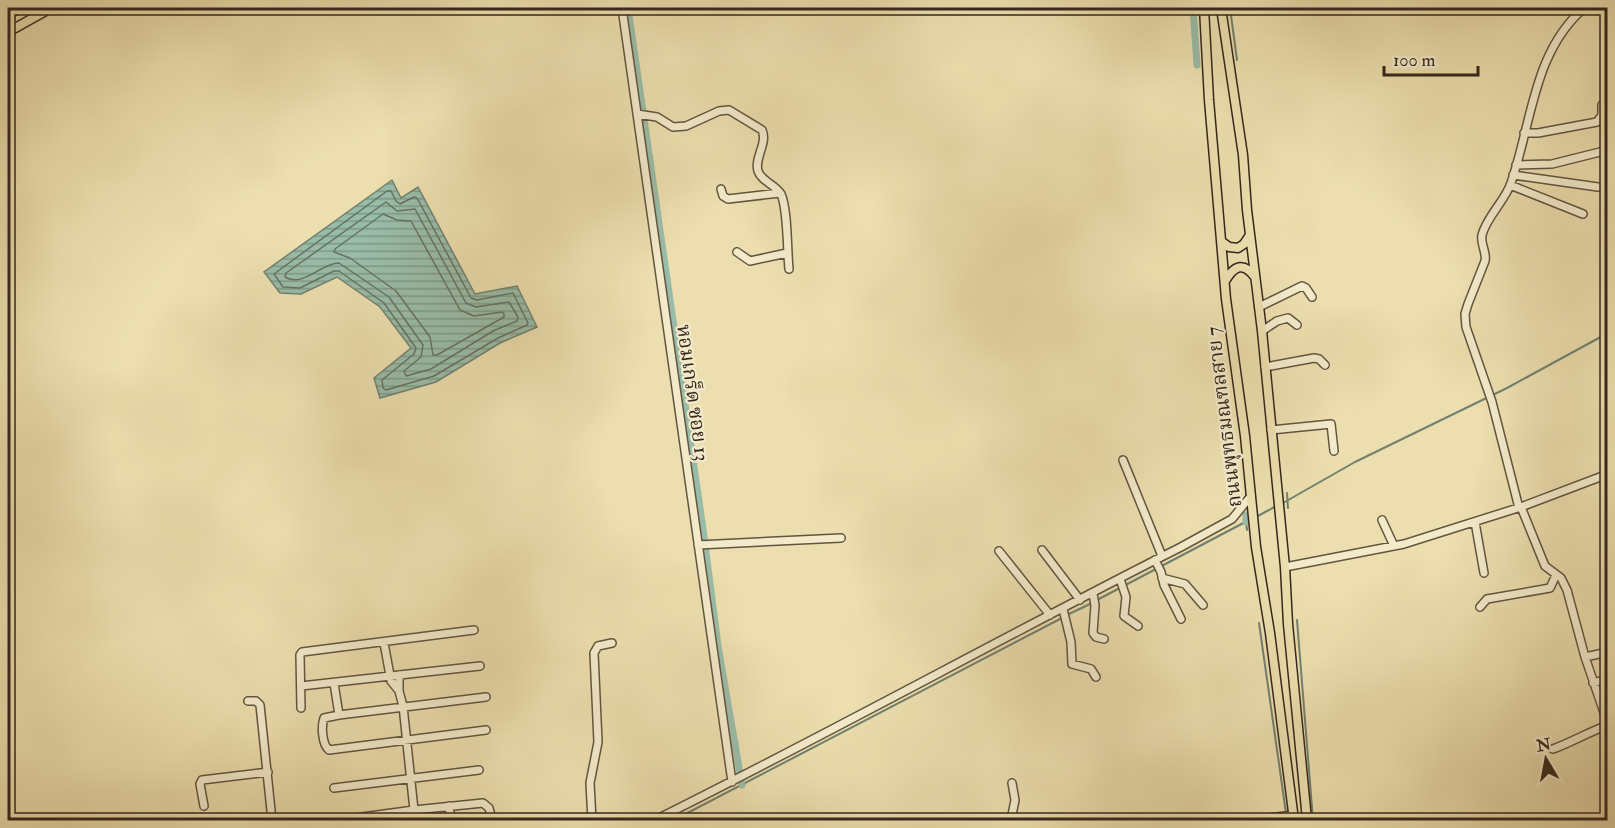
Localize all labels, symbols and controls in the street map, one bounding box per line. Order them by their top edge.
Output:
scale bar [1384,39,1478,77]
text: 100 m [1393,49,1436,72]
street label: หอมเกร็ด ซอย 13 [671,323,715,463]
street label: ถนนพุทธมณฑลสาย 7 [1201,325,1247,509]
north arrow [1516,729,1576,789]
text: N [1534,734,1553,756]

